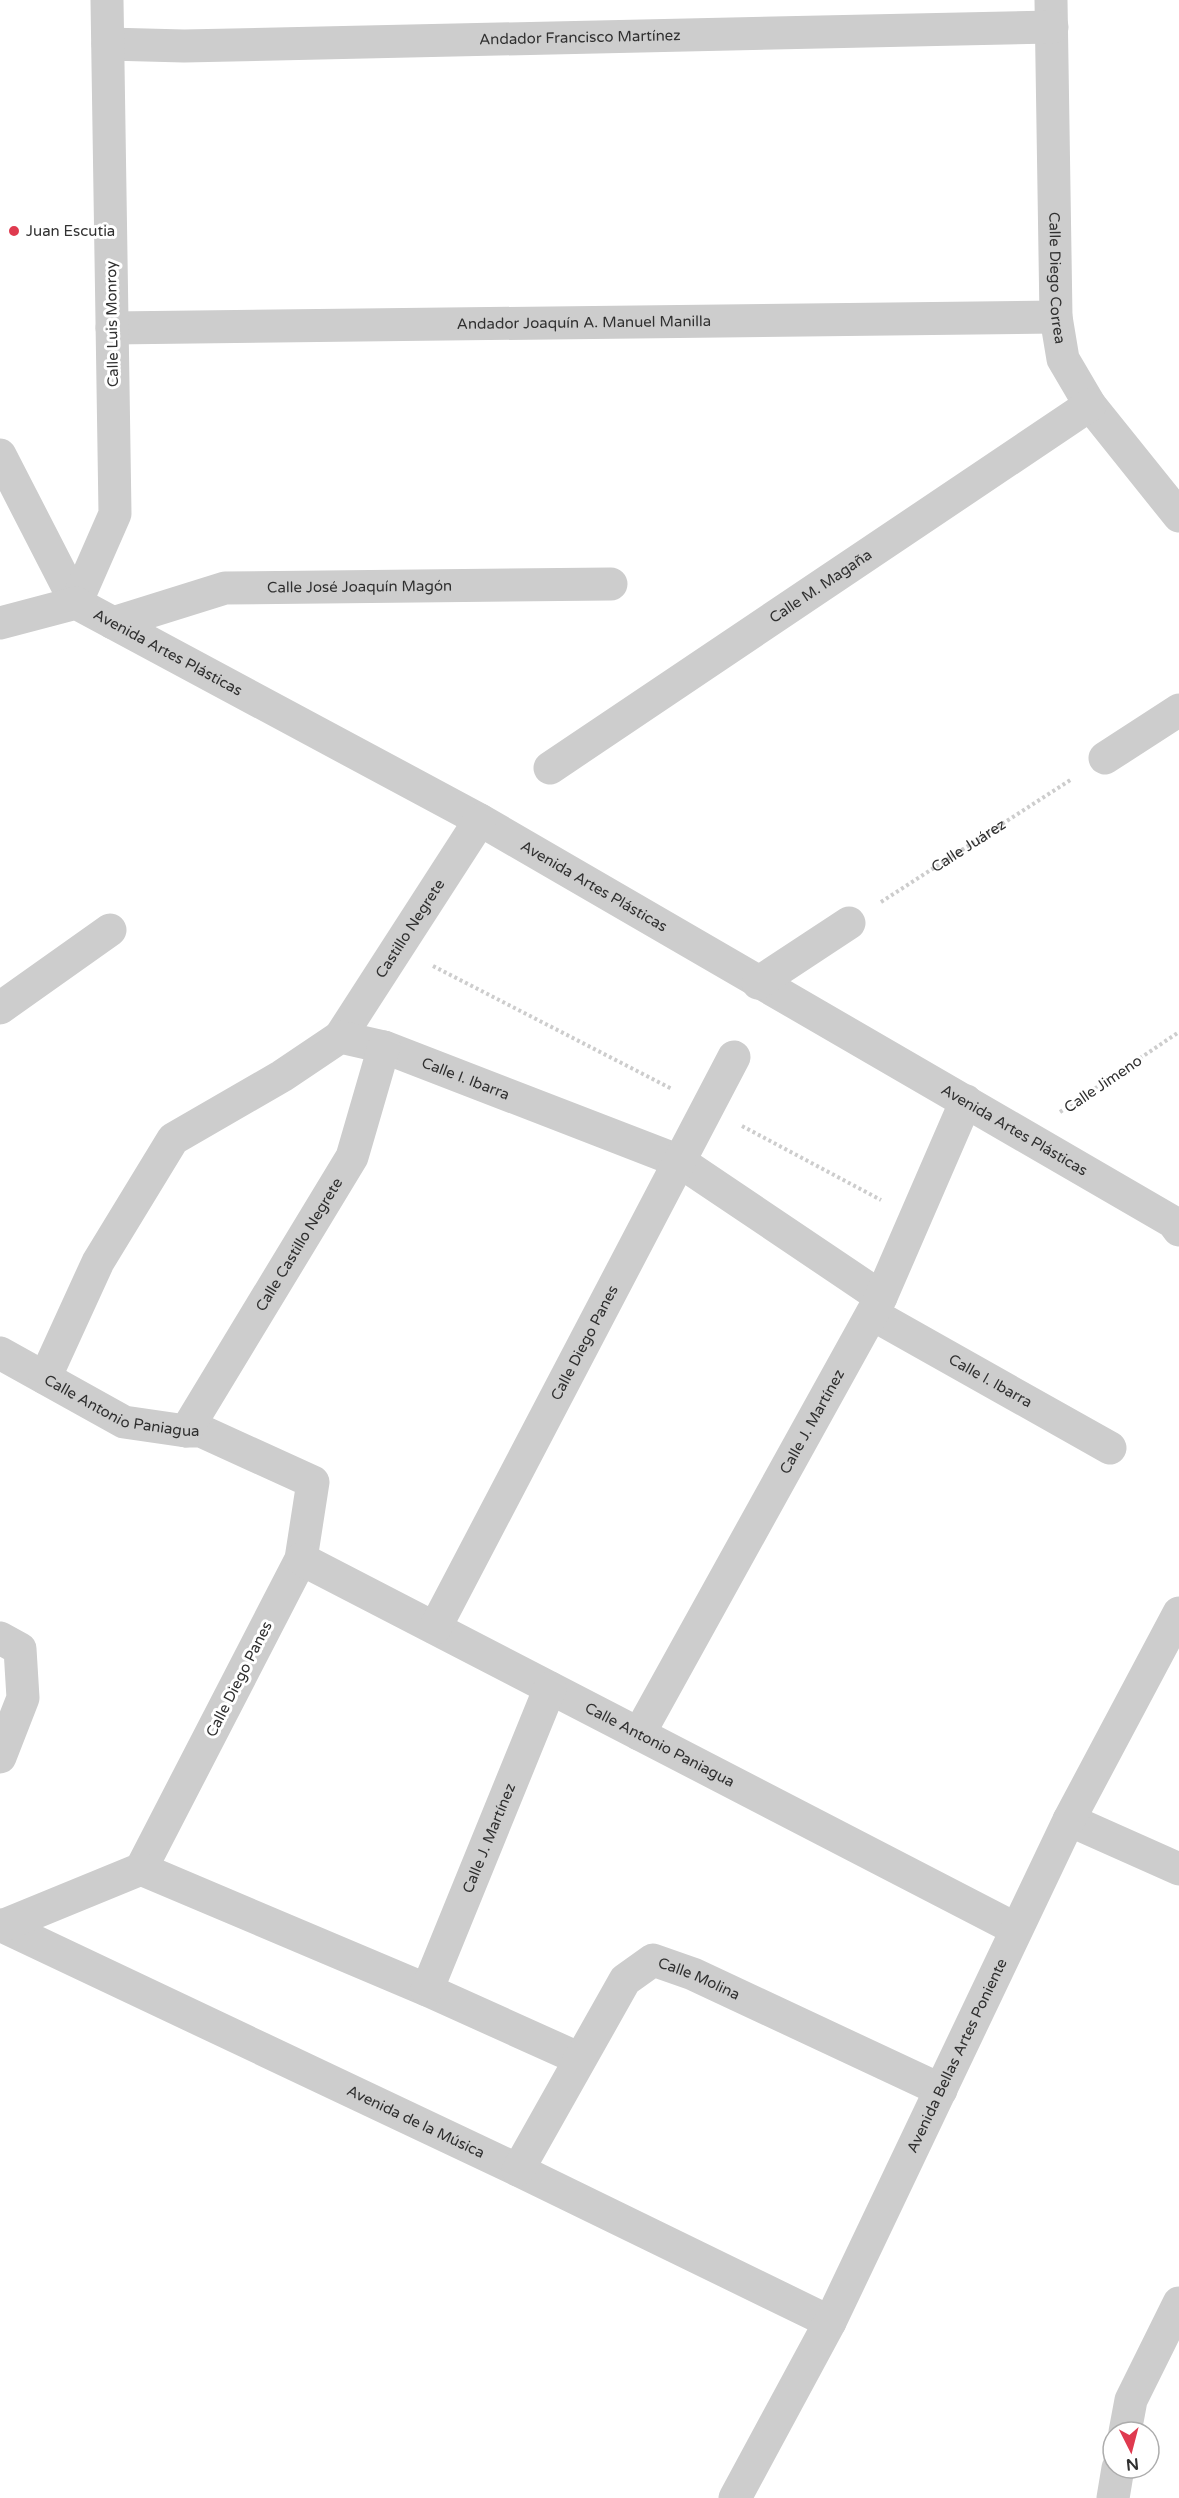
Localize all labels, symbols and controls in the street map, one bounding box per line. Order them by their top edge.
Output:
street label: Andador Francisco Martínez [479,26,681,49]
street label: Calle Diego Correa [1045,212,1069,345]
place label: Juan Escutia [26,222,115,240]
marker: Juan Escutia [7,224,21,238]
street label: Calle Luis Monroy [102,261,122,387]
street label: Andador Joaquín A. Manuel Manilla [457,312,711,333]
street label: Calle M. Magaña [766,545,875,627]
street label: Calle José Joaquín Magón [267,577,452,597]
street label: Avenida Artes Plásticas [90,605,245,700]
street label: Calle Juárez [928,815,1009,876]
street label: Avenida Artes Plásticas [518,837,670,936]
street label: Castillo Negrete [371,876,448,981]
street label: Calle Jimeno [1061,1051,1145,1117]
street label: Calle I. Ibarra [419,1053,512,1104]
street label: Avenida Artes Plásticas [938,1081,1091,1180]
street label: Calle Castillo Negrete [252,1175,346,1315]
street label: Calle Diego Panes [547,1282,622,1403]
street label: Calle I. Ibarra [946,1350,1035,1411]
street label: Calle J. Martínez [776,1366,848,1477]
street label: Calle Antonio Paniagua [41,1370,199,1440]
street label: Calle Diego Panes [202,1618,276,1740]
street label: Calle Antonio Paniagua [582,1699,738,1791]
street label: Calle J. Martínez [458,1781,519,1896]
street label: Calle Molina [656,1953,743,2004]
street label: Avenida Bellas Artes Poniente [903,1956,1011,2156]
street label: Avenida de la Música [344,2081,488,2162]
north arrow [1101,2420,1161,2480]
text: N [1125,2453,1140,2475]

